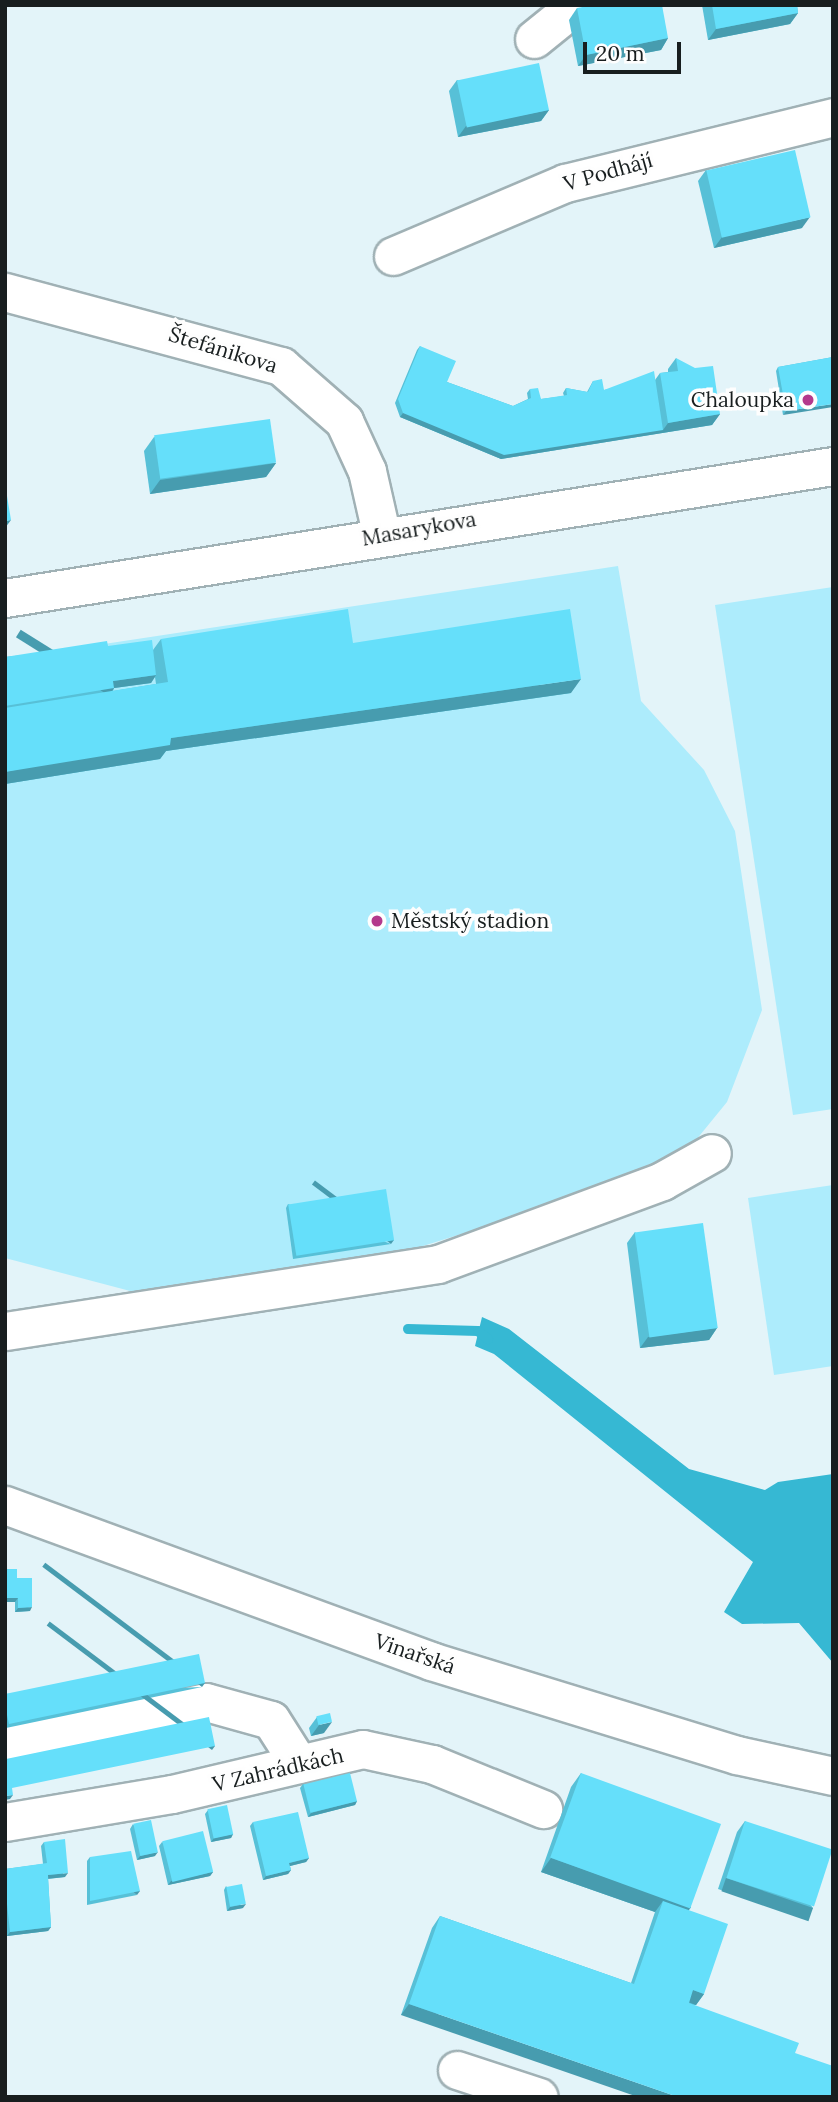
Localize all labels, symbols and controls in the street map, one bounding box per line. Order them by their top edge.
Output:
scale bar [586,28,684,72]
text: 20 m [596,40,645,67]
street label: V Podhájí [561,147,655,197]
street label: Štefánikova [166,322,280,378]
place label: Chaloupka [691,387,794,413]
marker: Chaloupka [800,392,816,408]
street label: Masarykova [360,507,478,551]
place label: Městský stadion [391,908,549,934]
marker: Městský stadion [369,913,385,929]
street label: Vinařská [371,1628,459,1680]
street label: V Zahrádkách [210,1743,346,1797]

